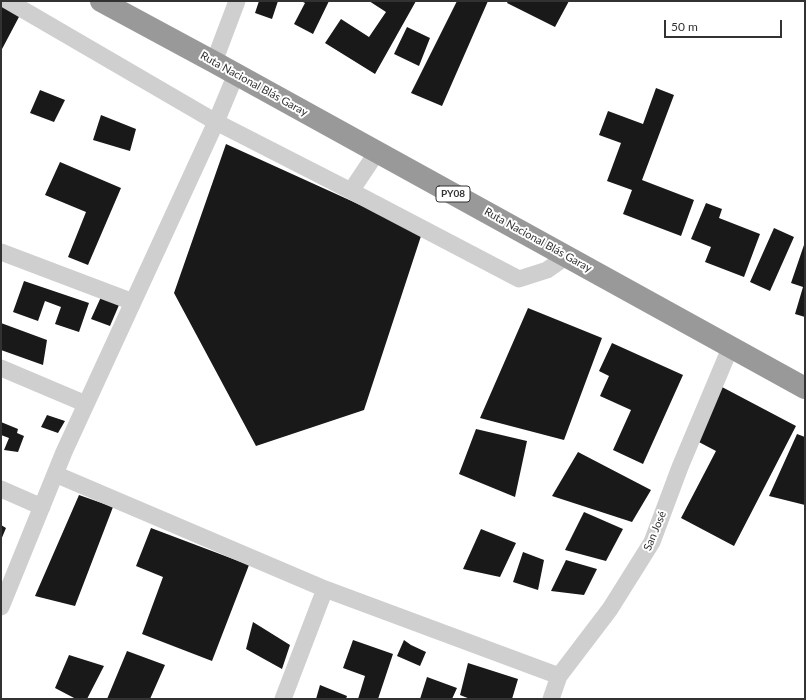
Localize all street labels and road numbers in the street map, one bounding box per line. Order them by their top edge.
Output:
street label: Ruta Nacional Blás Garay [198,49,310,119]
road number: PY08 [436,186,470,202]
street label: Ruta Nacional Blás Garay [482,205,594,275]
street label: San José [641,509,669,553]

